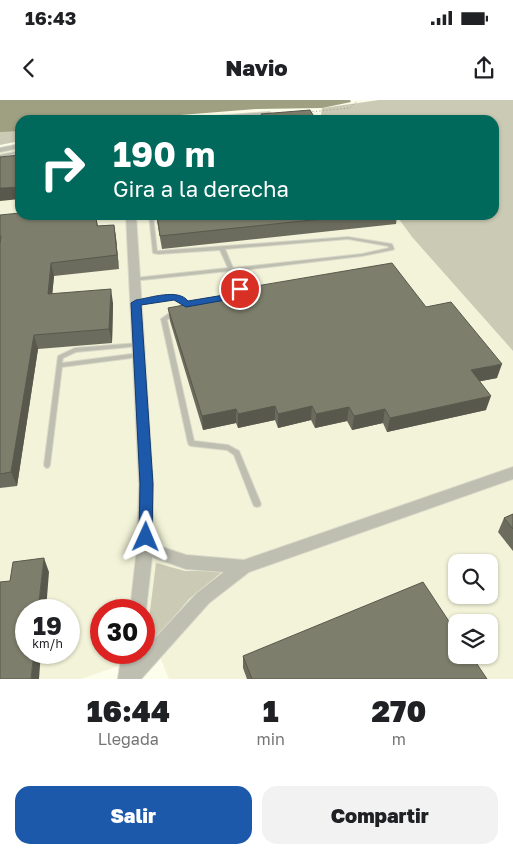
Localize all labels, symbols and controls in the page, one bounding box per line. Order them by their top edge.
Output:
text: 16:43 [25,6,76,29]
icon: back [15,54,43,82]
text: Navio [225,54,288,81]
icon: share [470,54,498,82]
text: 190 m [113,133,215,175]
icon: right [30,135,95,200]
text: Gira a la derecha [113,175,289,202]
pin [219,268,261,310]
icon: arrive [226,275,254,303]
position arrow [119,510,171,562]
map controls [448,554,498,664]
button: search [448,554,498,604]
speed limit sign: 30 [90,599,155,664]
text: 19 [33,610,62,641]
button: layers [448,614,498,664]
text: km/h [32,636,63,651]
text: 16:44 [87,693,170,729]
text: 1 [263,693,279,729]
text: 270 [372,693,426,729]
text: Llegada [98,729,159,749]
text: min [257,729,285,749]
text: m [392,729,406,749]
button: Salir [15,786,252,844]
button: Compartir [262,786,498,844]

